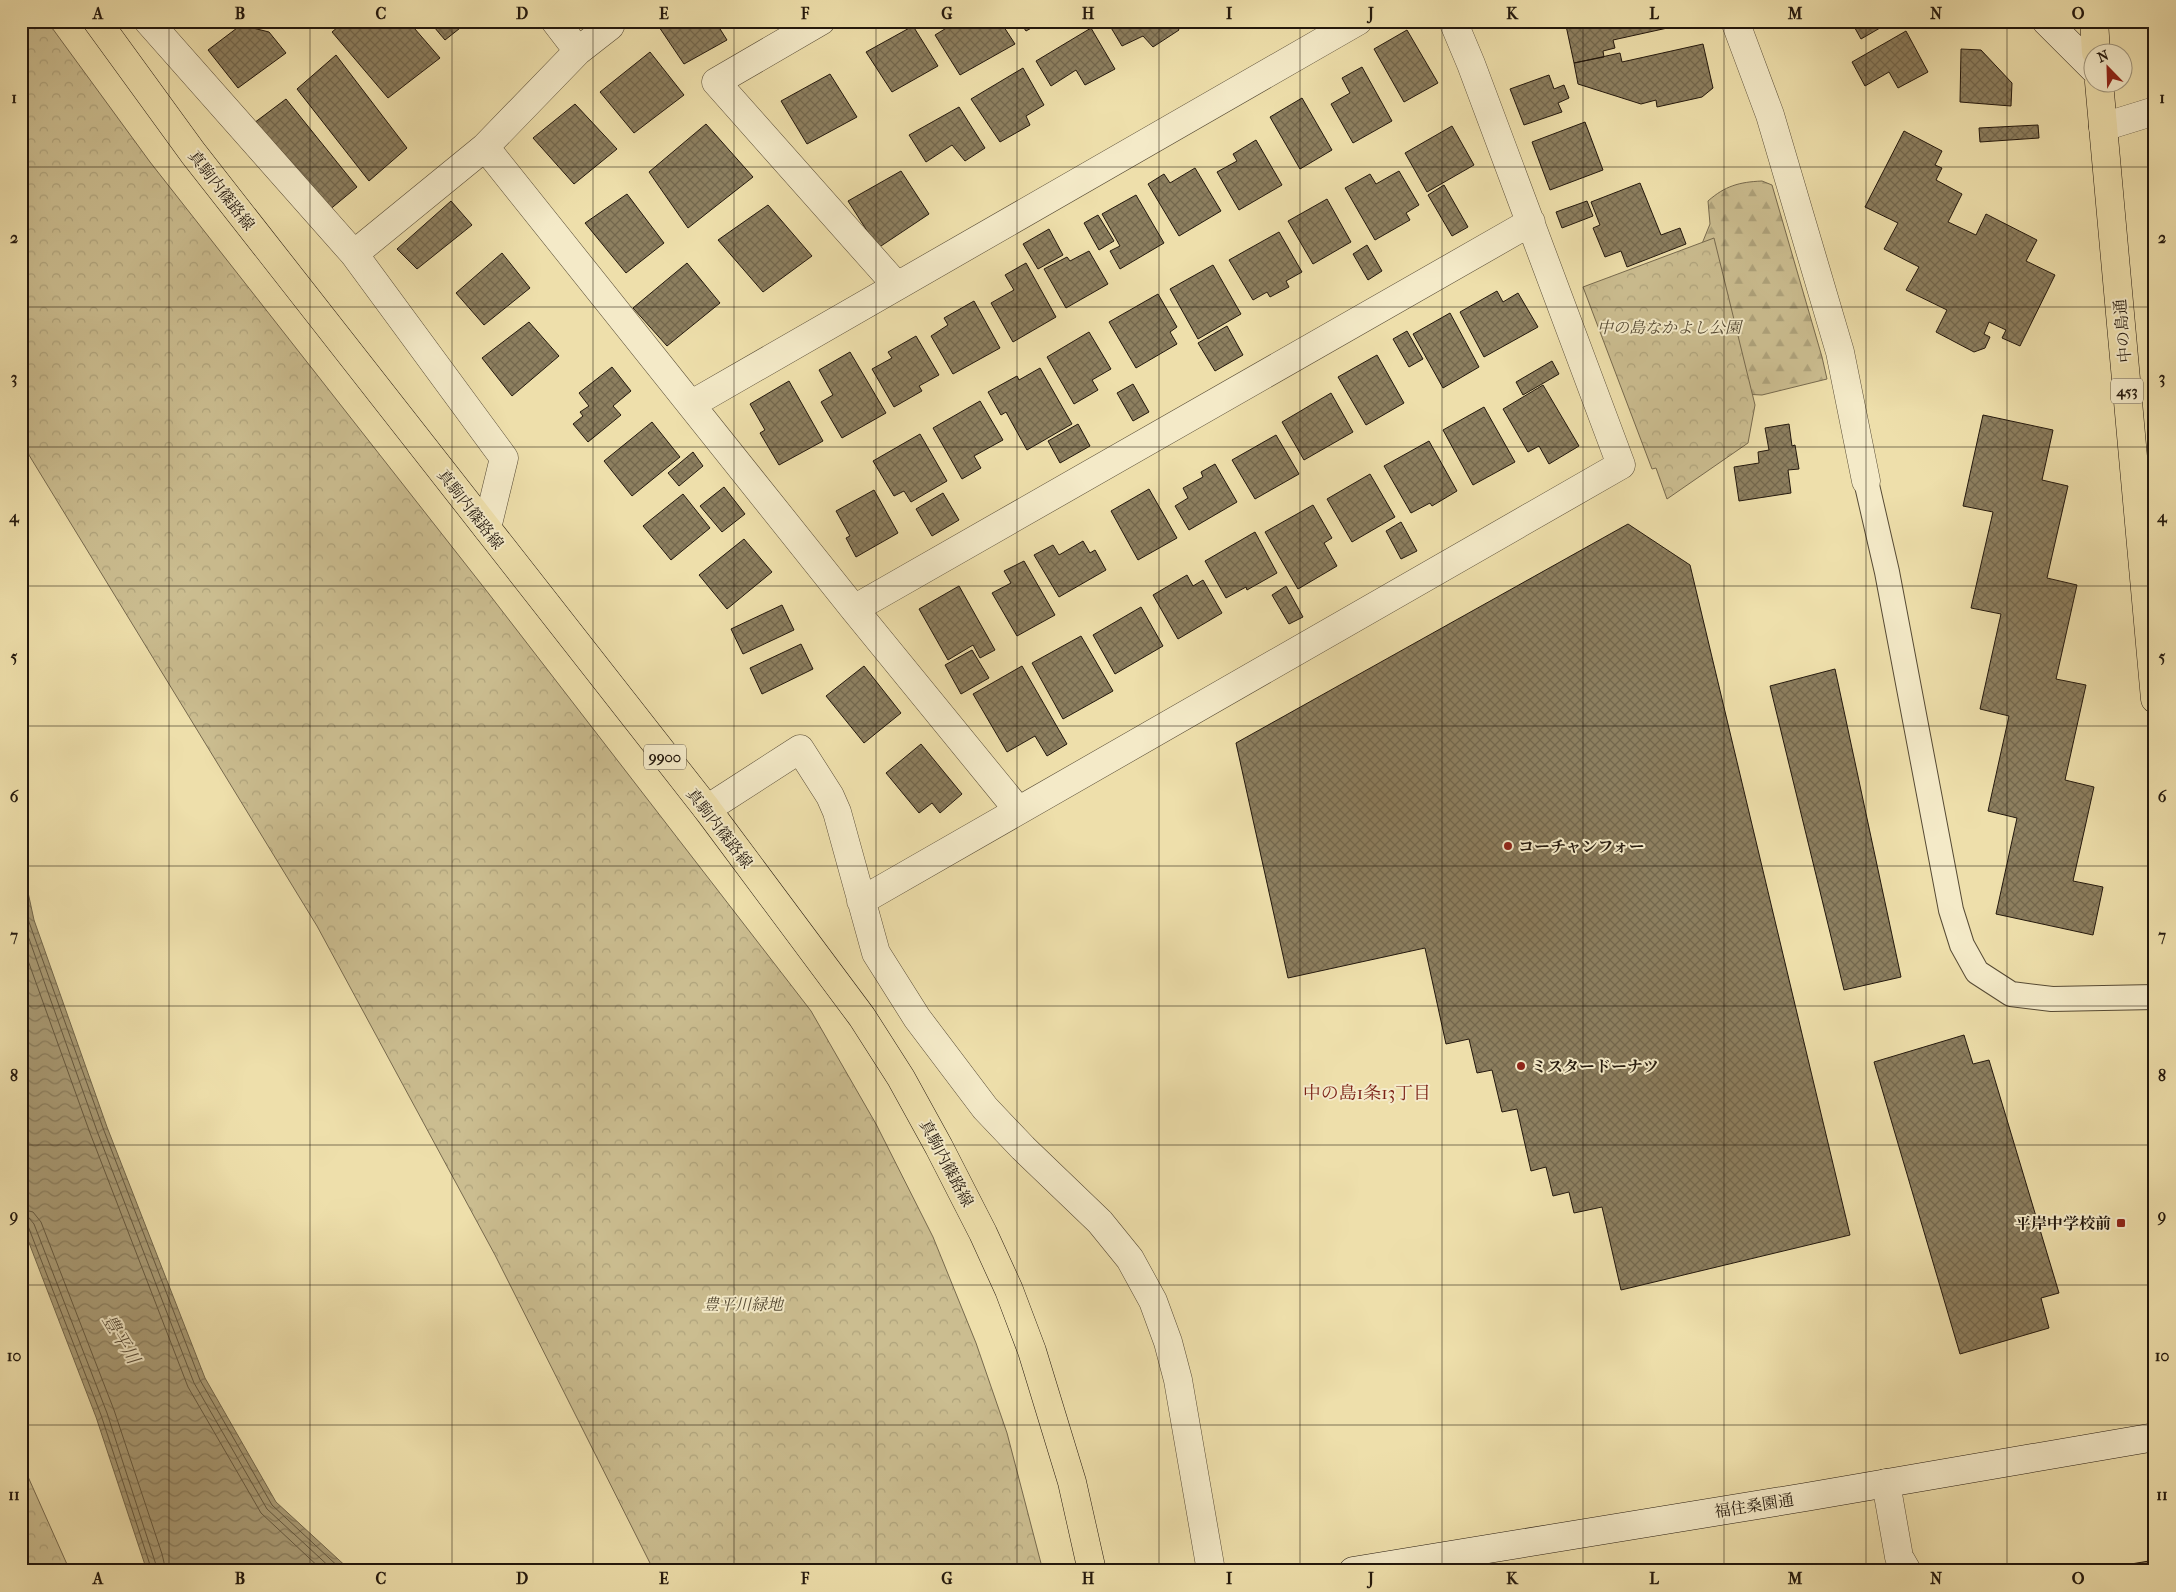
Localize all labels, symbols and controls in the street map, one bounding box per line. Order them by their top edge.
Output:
text: A [92,4,104,23]
text: B [235,4,245,23]
text: C [376,4,387,23]
text: D [516,4,528,23]
text: E [659,4,669,23]
text: F [800,4,810,23]
text: G [941,4,953,23]
text: H [1082,4,1095,23]
text: I [1226,4,1233,23]
text: J [1366,4,1374,24]
text: K [1506,4,1519,23]
text: L [1649,4,1659,23]
text: M [1787,4,1803,23]
text: N [1930,4,1943,23]
text: O [2072,4,2085,23]
north arrow [2084,42,2134,92]
text: N [2095,46,2112,66]
text: 1 [11,88,17,107]
text: 1 [2159,88,2165,107]
street label: 真駒内篠路線 [185,147,259,234]
text: 2 [10,228,18,247]
text: 2 [2158,228,2166,247]
street label: 中の島通 [2110,298,2135,364]
park label: 中の島なかよし公園 [1597,318,1744,337]
text: 3 [11,368,17,388]
text: 3 [2159,368,2165,388]
road number: 453 [2111,378,2143,404]
street label: 真駒内篠路線 [434,466,508,553]
text: 4 [8,507,20,527]
text: 4 [2156,507,2168,527]
text: 5 [11,647,18,666]
text: 5 [2159,647,2166,666]
road number: 9900 [644,744,686,770]
street label: 真駒内篠路線 [683,785,757,872]
text: 6 [10,787,19,806]
text: 6 [2158,787,2167,806]
place label: コーチャンフォー [1518,837,1645,856]
marker: コーチャンフォー [1502,840,1514,852]
text: 7 [9,926,18,945]
text: 7 [2157,926,2166,945]
place label: ミスタードーナツ [1531,1057,1659,1076]
marker: ミスタードーナツ [1515,1060,1527,1072]
text: 8 [10,1066,18,1085]
text: 8 [2158,1066,2166,1085]
district label: 中の島1条13丁目 [1303,1083,1431,1104]
street label: 真駒内篠路線 [916,1116,977,1210]
text: 9 [9,1206,18,1226]
text: 9 [2157,1206,2166,1226]
place label: 平岸中学校前 [2015,1214,2111,1233]
marker: 平岸中学校前 [2115,1217,2127,1229]
park label: 豊平川緑地 [703,1295,785,1314]
water label: 豊平川 [98,1311,145,1370]
text: 10 [7,1346,21,1365]
text: 10 [2155,1346,2169,1365]
text: 11 [8,1485,20,1504]
text: 11 [2156,1485,2168,1504]
street label: 福住桑園通 [1713,1490,1795,1521]
text: A [92,1569,104,1588]
text: B [235,1569,245,1588]
text: C [376,1569,387,1588]
text: D [516,1569,528,1588]
text: E [659,1569,669,1588]
text: F [800,1569,810,1588]
text: G [941,1569,953,1588]
text: H [1082,1569,1095,1588]
text: I [1226,1569,1233,1588]
text: J [1366,1569,1374,1589]
text: K [1506,1569,1519,1588]
text: L [1649,1569,1659,1588]
text: M [1787,1569,1803,1588]
text: N [1930,1569,1943,1588]
text: O [2072,1569,2085,1588]

